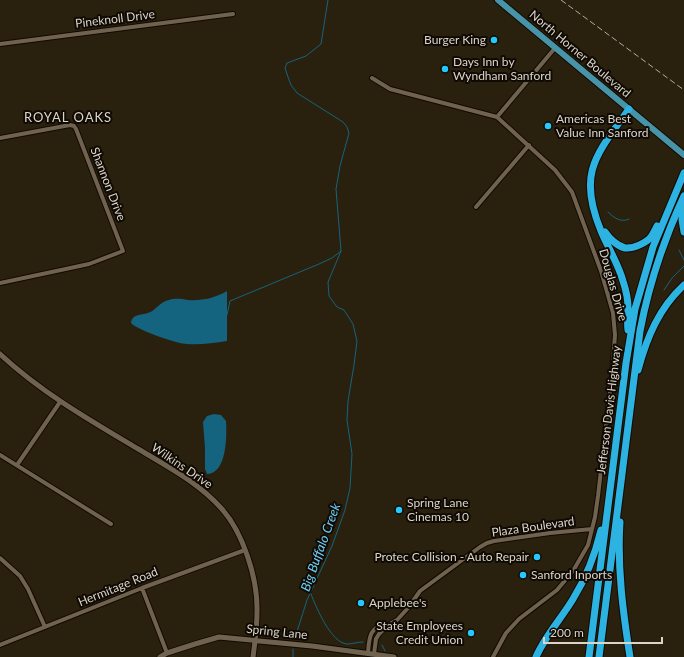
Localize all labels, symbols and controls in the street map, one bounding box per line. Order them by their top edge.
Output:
street label: Pineknoll Drive [74,6,156,31]
street label: North Horner Boulevard [527,7,634,100]
place label: Burger King [424,32,486,47]
marker: Burger King [489,35,499,45]
place label: Days Inn by Wyndham Sanford [453,54,551,83]
marker: Days Inn by Wyndham Sanford [440,64,450,74]
district label: ROYAL OAKS [24,109,112,125]
place label: Americas Best Value Inn Sanford [556,111,649,140]
marker: Americas Best Value Inn Sanford [543,121,553,131]
street label: Shannon Drive [88,145,129,223]
street label: Douglas Drive [596,247,631,323]
street label: Jefferson Davis Highway [593,344,624,475]
street label: Wilkins Drive [149,440,216,492]
place label: Spring Lane Cinemas 10 [407,495,469,524]
water label: Big Buffalo Creek [297,500,344,593]
marker: Spring Lane Cinemas 10 [394,505,404,515]
street label: Plaza Boulevard [491,513,575,540]
place label: Protec Collision - Auto Repair [374,549,530,564]
marker: Protec Collision - Auto Repair [532,552,542,562]
street label: Hermitage Road [76,564,160,609]
place label: Sanford Inports [531,567,612,582]
marker: Sanford Inports [518,570,528,580]
place label: Applebee's [369,595,426,610]
marker: Applebee's [356,598,366,608]
place label: State Employees Credit Union [376,618,463,647]
scale bar [544,619,662,645]
street label: Spring Lane [246,621,308,642]
text: 200 m [550,625,584,640]
marker: State Employees Credit Union [466,628,476,638]

